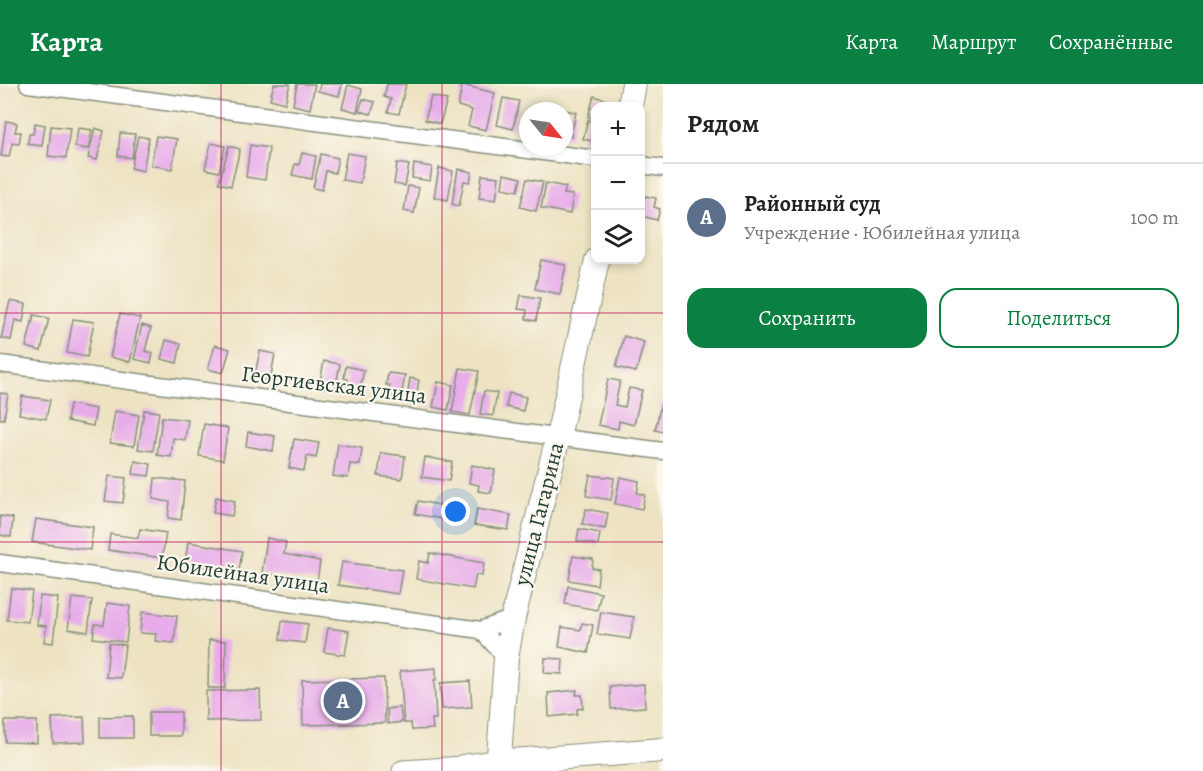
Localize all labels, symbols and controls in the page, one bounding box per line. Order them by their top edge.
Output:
text: Карта [30,23,103,61]
text: Карта [845,28,898,56]
text: Маршрут [931,28,1016,56]
text: Сохранённые [1049,28,1173,56]
north arrow [519,102,573,156]
map controls [591,102,645,264]
button: + [591,102,645,156]
text: Рядом [687,106,759,141]
button: − [591,156,645,210]
text: Районный суд [744,189,881,219]
text: A [700,204,713,231]
text: 100 m [1130,204,1179,231]
button: layers [591,210,645,264]
text: Учреждение · Юбилейная улица [744,219,1020,246]
button: Сохранить [687,288,927,348]
button: Поделиться [939,288,1179,348]
street label: Георгиевская улица [240,359,429,411]
street label: улица Гагарина [506,438,572,590]
your location [441,497,470,526]
street label: Юбилейная улица [155,547,332,601]
pin: A [324,678,362,724]

